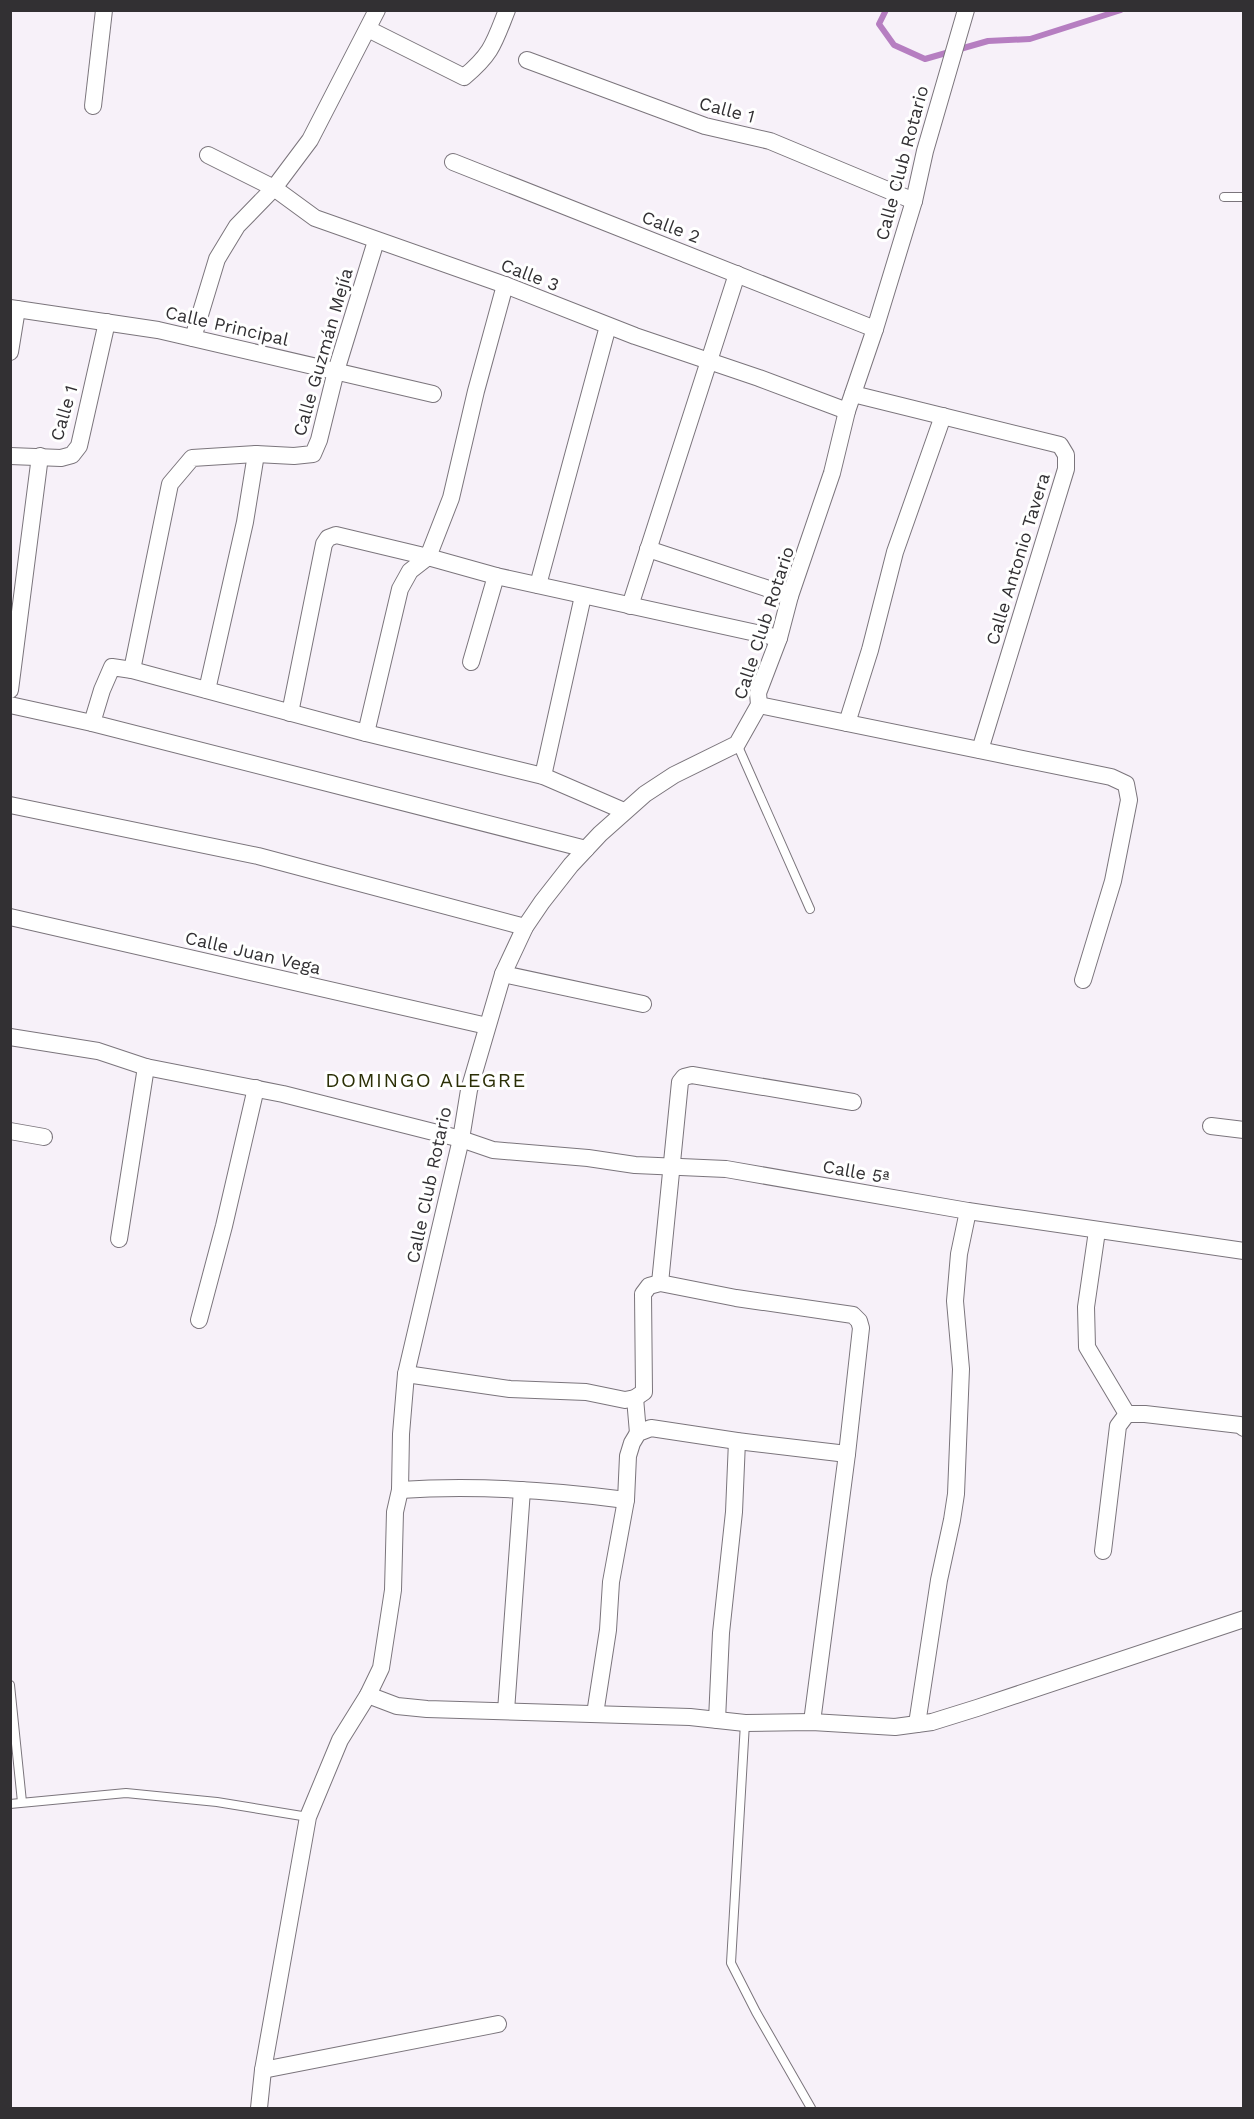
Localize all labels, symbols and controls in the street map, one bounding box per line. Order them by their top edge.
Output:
street label: Calle Club Rotario [871,83,932,243]
street label: Calle 1 [697,92,757,127]
street label: Calle 2 [639,206,703,247]
street label: Calle 3 [498,254,562,295]
street label: Calle Guzmán Mejía [288,265,357,438]
street label: Calle Principal [163,301,291,350]
street label: Calle 1 [46,383,81,443]
street label: Calle Antonio Tavera [981,470,1054,647]
street label: Calle Club Rotario [729,544,798,702]
street label: Calle Juan Vega [183,927,323,978]
district label: DOMINGO ALEGRE [325,1068,527,1092]
street label: Calle Club Rotario [402,1105,455,1265]
street label: Calle 5ª [821,1155,891,1188]

